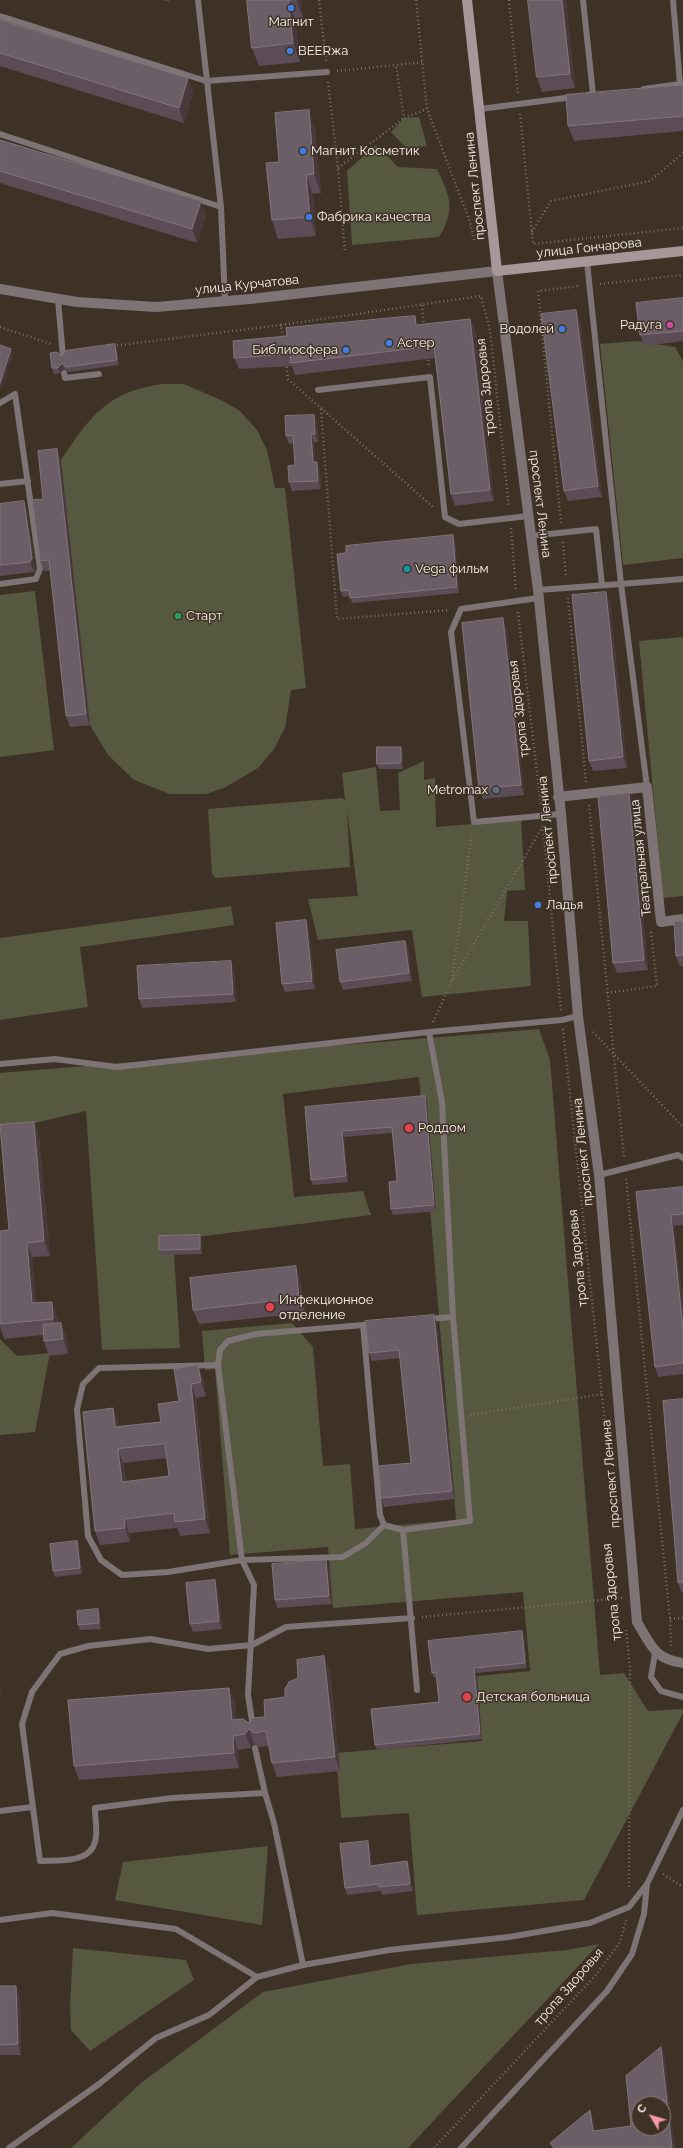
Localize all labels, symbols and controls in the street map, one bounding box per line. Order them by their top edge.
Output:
marker: Магнит [286,3,296,13]
place label: Магнит [268,14,314,30]
place label: BEERжа [298,43,348,59]
marker: BEERжа [285,46,295,56]
street label: проспект Ленина [462,131,488,241]
place label: Магнит Косметик [311,143,420,159]
marker: Магнит Косметик [298,146,308,156]
place label: Фабрика качества [317,209,431,225]
marker: Фабрика качества [304,212,314,222]
street label: улица Гончарова [536,235,642,261]
street label: улица Курчатова [194,272,300,298]
place label: Радуга [620,317,662,333]
marker: Радуга [665,320,675,330]
place label: Водолей [500,321,554,337]
marker: Водолей [557,324,567,334]
place label: Астер [397,335,435,351]
marker: Астер [384,338,394,348]
street label: тропа Здоровья [473,338,499,436]
place label: Библиосфера [252,342,338,358]
marker: Библиосфера [341,345,351,355]
street label: проспект Ленина [526,449,554,559]
place label: Vega фильм [415,561,489,577]
marker: Vega фильм [402,564,412,574]
place label: Старт [186,608,222,624]
marker: Старт [173,611,183,621]
street label: тропа Здоровья [505,660,533,758]
street label: проспект Ленина [535,775,561,885]
place label: Metromax [427,782,488,798]
marker: Metromax [491,785,501,795]
street label: Театральная улица [627,799,655,917]
place label: Ладья [546,897,583,913]
marker: Ладья [533,900,543,910]
street label: проспект Ленина [570,1097,596,1207]
place label: Роддом [418,1120,466,1136]
marker: Роддом [403,1122,415,1134]
street label: тропа Здоровья [565,1209,591,1307]
place label: Инфекционное отделение [279,1292,373,1323]
marker: Инфекционное отделение [264,1301,276,1313]
street label: проспект Ленина [598,1419,624,1529]
street label: тропа Здоровья [599,1543,625,1641]
place label: Детская больница [476,1689,590,1705]
marker: Детская больница [461,1691,473,1703]
street label: тропа Здоровья [531,1945,607,2029]
north arrow [631,2096,671,2136]
text: С [634,2102,649,2116]

